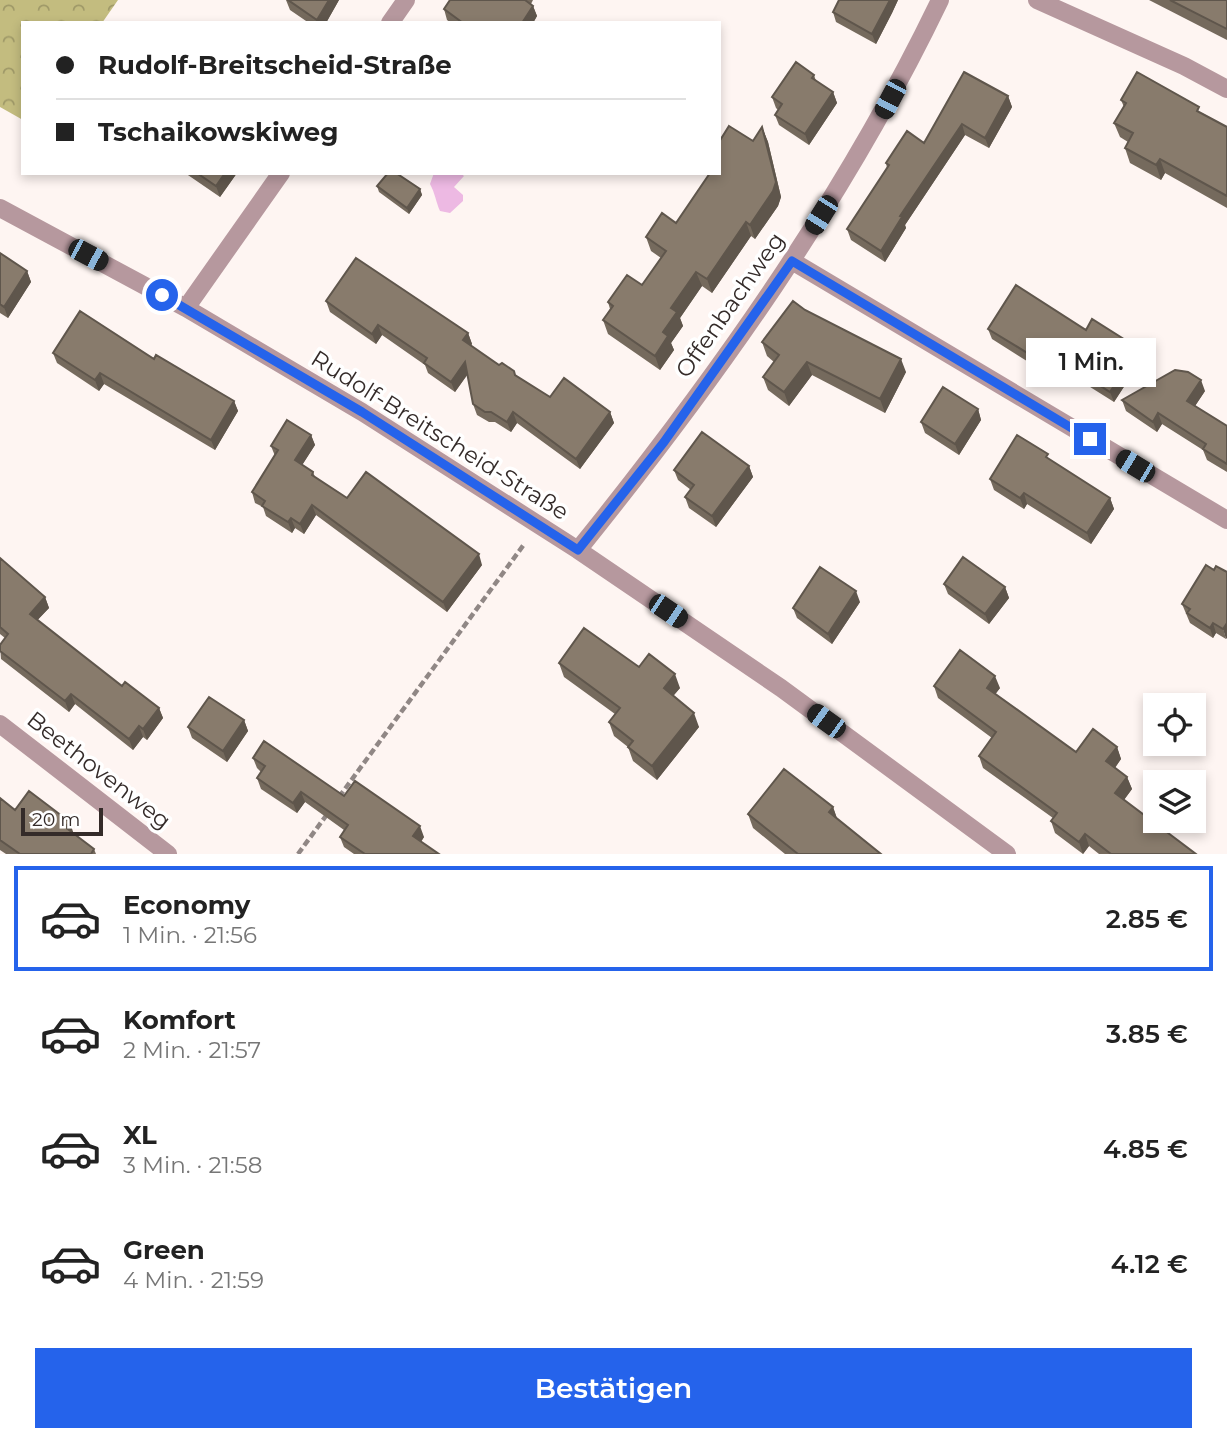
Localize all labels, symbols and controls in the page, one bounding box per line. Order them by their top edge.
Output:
text: Rudolf-Breitscheid-Straße [98,49,452,81]
car [871,76,910,122]
text: Tschaikowskiweg [98,116,338,148]
car [801,192,842,238]
street label: Offenbachweg [670,227,790,383]
car [65,236,112,274]
route start [146,279,178,311]
callout: 1 Min. [1025,338,1155,386]
street label: Rudolf-Breitscheid-Straße [306,344,574,526]
text: 1 Min. [1058,348,1124,376]
route end [1074,423,1106,455]
car [1112,446,1159,486]
car [645,591,692,631]
map controls [1143,693,1206,833]
button: locate [1143,693,1206,756]
car [803,700,850,742]
street label: Beethovenweg [21,705,177,835]
button: layers [1143,770,1206,833]
scale bar [21,805,103,837]
text: 20 m [32,808,80,831]
icon: car [39,887,102,950]
text: Economy [123,889,250,921]
text: 2.85 € [1106,903,1188,935]
text: 1 Min. · 21:56 [123,921,257,949]
icon: car [39,1002,102,1065]
text: Komfort [123,1004,236,1036]
text: 3.85 € [1106,1018,1188,1050]
text: 2 Min. · 21:57 [123,1036,261,1064]
icon: car [39,1117,102,1180]
text: XL [123,1119,157,1151]
text: 4.85 € [1103,1133,1188,1165]
text: 3 Min. · 21:58 [123,1151,262,1179]
icon: car [39,1232,102,1295]
text: Green [123,1234,205,1266]
text: 4.12 € [1111,1248,1188,1280]
text: 4 Min. · 21:59 [123,1266,264,1294]
button: Bestätigen [35,1348,1192,1428]

